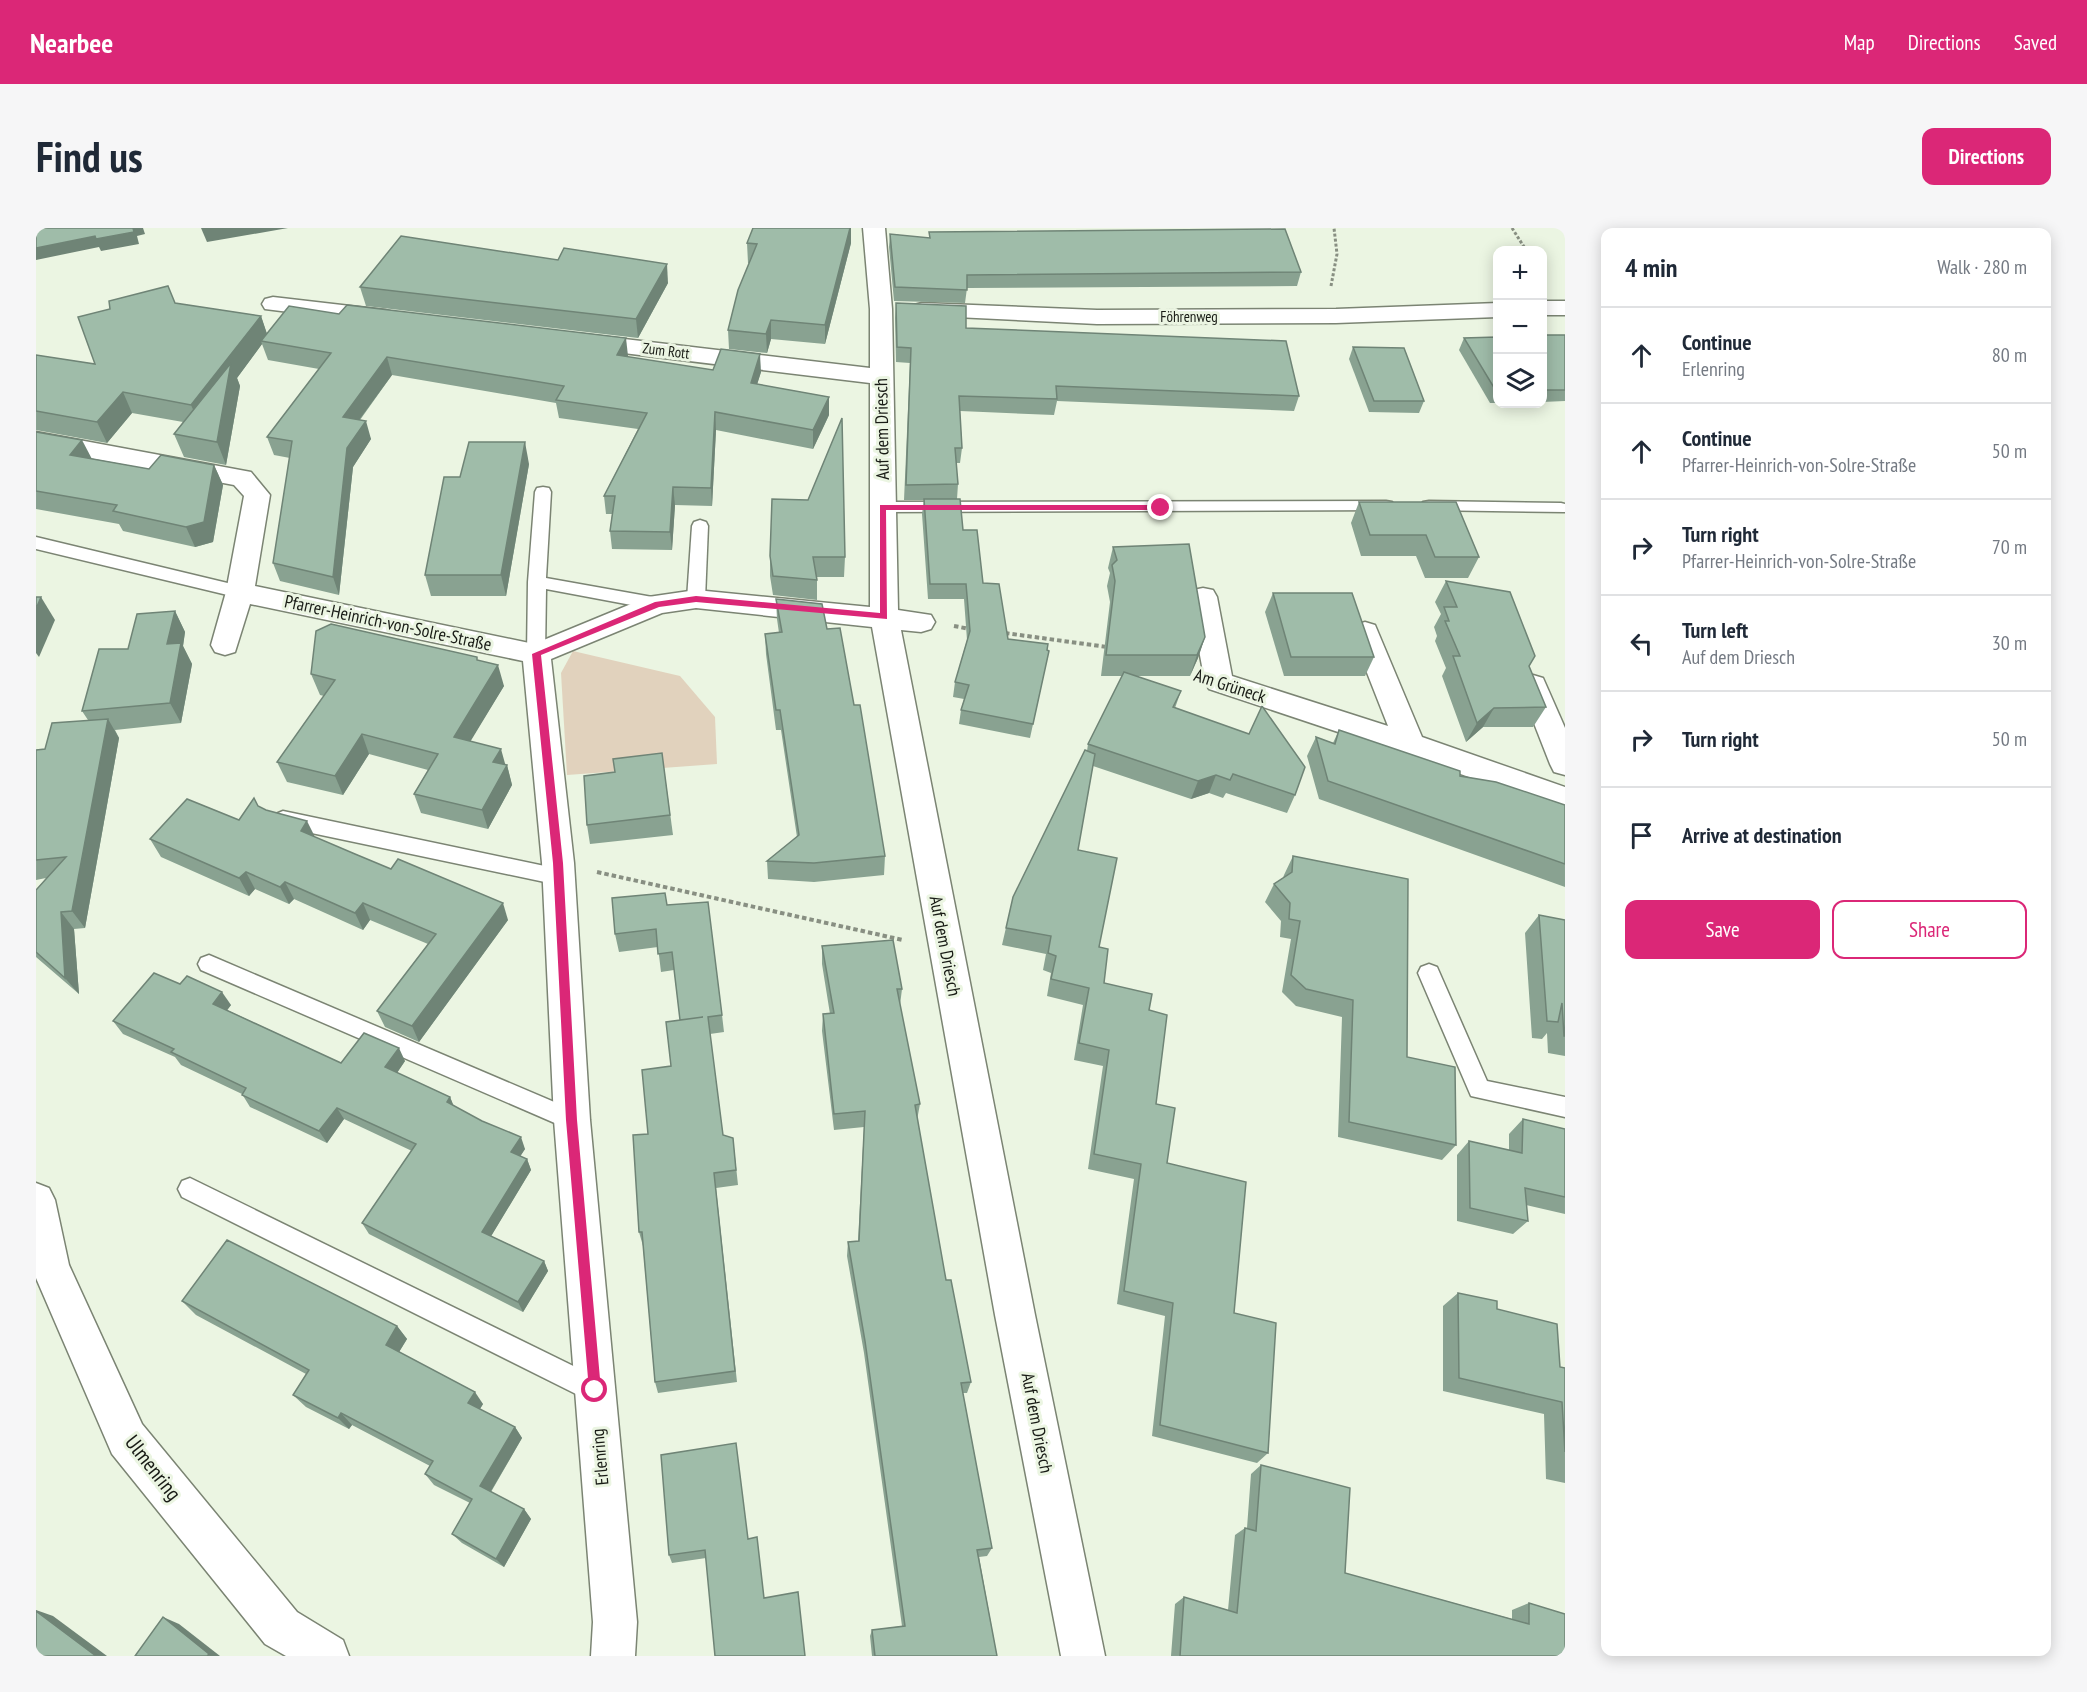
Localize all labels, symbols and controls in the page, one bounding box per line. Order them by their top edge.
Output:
text: Nearbee [30,24,113,61]
text: Map [1844,29,1875,56]
text: Directions [1908,29,1981,56]
text: Saved [2014,29,2057,56]
button: Directions [1922,128,2051,185]
text: Find us [36,129,143,184]
map controls [1493,246,1547,408]
button: + [1493,246,1547,300]
text: 4 min [1625,251,1678,284]
text: Walk · 280 m [1937,254,2027,280]
button: − [1493,300,1547,354]
street label: Föhrenweg [1160,307,1218,326]
text: Continue [1682,328,1752,356]
street label: Zum Rott [642,338,691,363]
icon: ahead [1625,339,1658,372]
text: 80 m [1992,342,2027,368]
button: layers [1493,354,1547,408]
text: Erlenring [1682,356,1745,382]
street label: Auf dem Driesch [869,378,894,480]
text: Continue [1682,424,1752,452]
icon: ahead [1625,435,1658,468]
text: 50 m [1992,438,2027,464]
text: Pfarrer-Heinrich-von-Solre-Straße [1682,452,1916,478]
route end [1147,494,1173,520]
text: Turn right [1682,520,1759,548]
icon: right [1625,531,1658,564]
text: 70 m [1992,534,2027,560]
text: Pfarrer-Heinrich-von-Solre-Straße [1682,548,1916,574]
street label: Pfarrer-Heinrich-von-Solre-Straße [283,589,494,656]
text: Turn left [1682,616,1748,644]
icon: left [1625,627,1658,660]
text: 30 m [1992,630,2027,656]
text: Auf dem Driesch [1682,644,1795,670]
street label: Am Grüneck [1191,663,1269,708]
icon: right [1625,723,1658,756]
text: Turn right [1682,725,1759,753]
text: 50 m [1992,726,2027,752]
icon: arrive [1625,819,1658,852]
text: Arrive at destination [1682,821,1842,849]
street label: Auf dem Driesch [925,894,966,998]
button: Save [1625,900,1820,959]
button: Share [1832,900,2027,959]
street label: Auf dem Driesch [1017,1371,1058,1475]
route start [581,1376,607,1402]
street label: Erlenring [586,1428,613,1486]
street label: Ulmenring [119,1429,187,1506]

